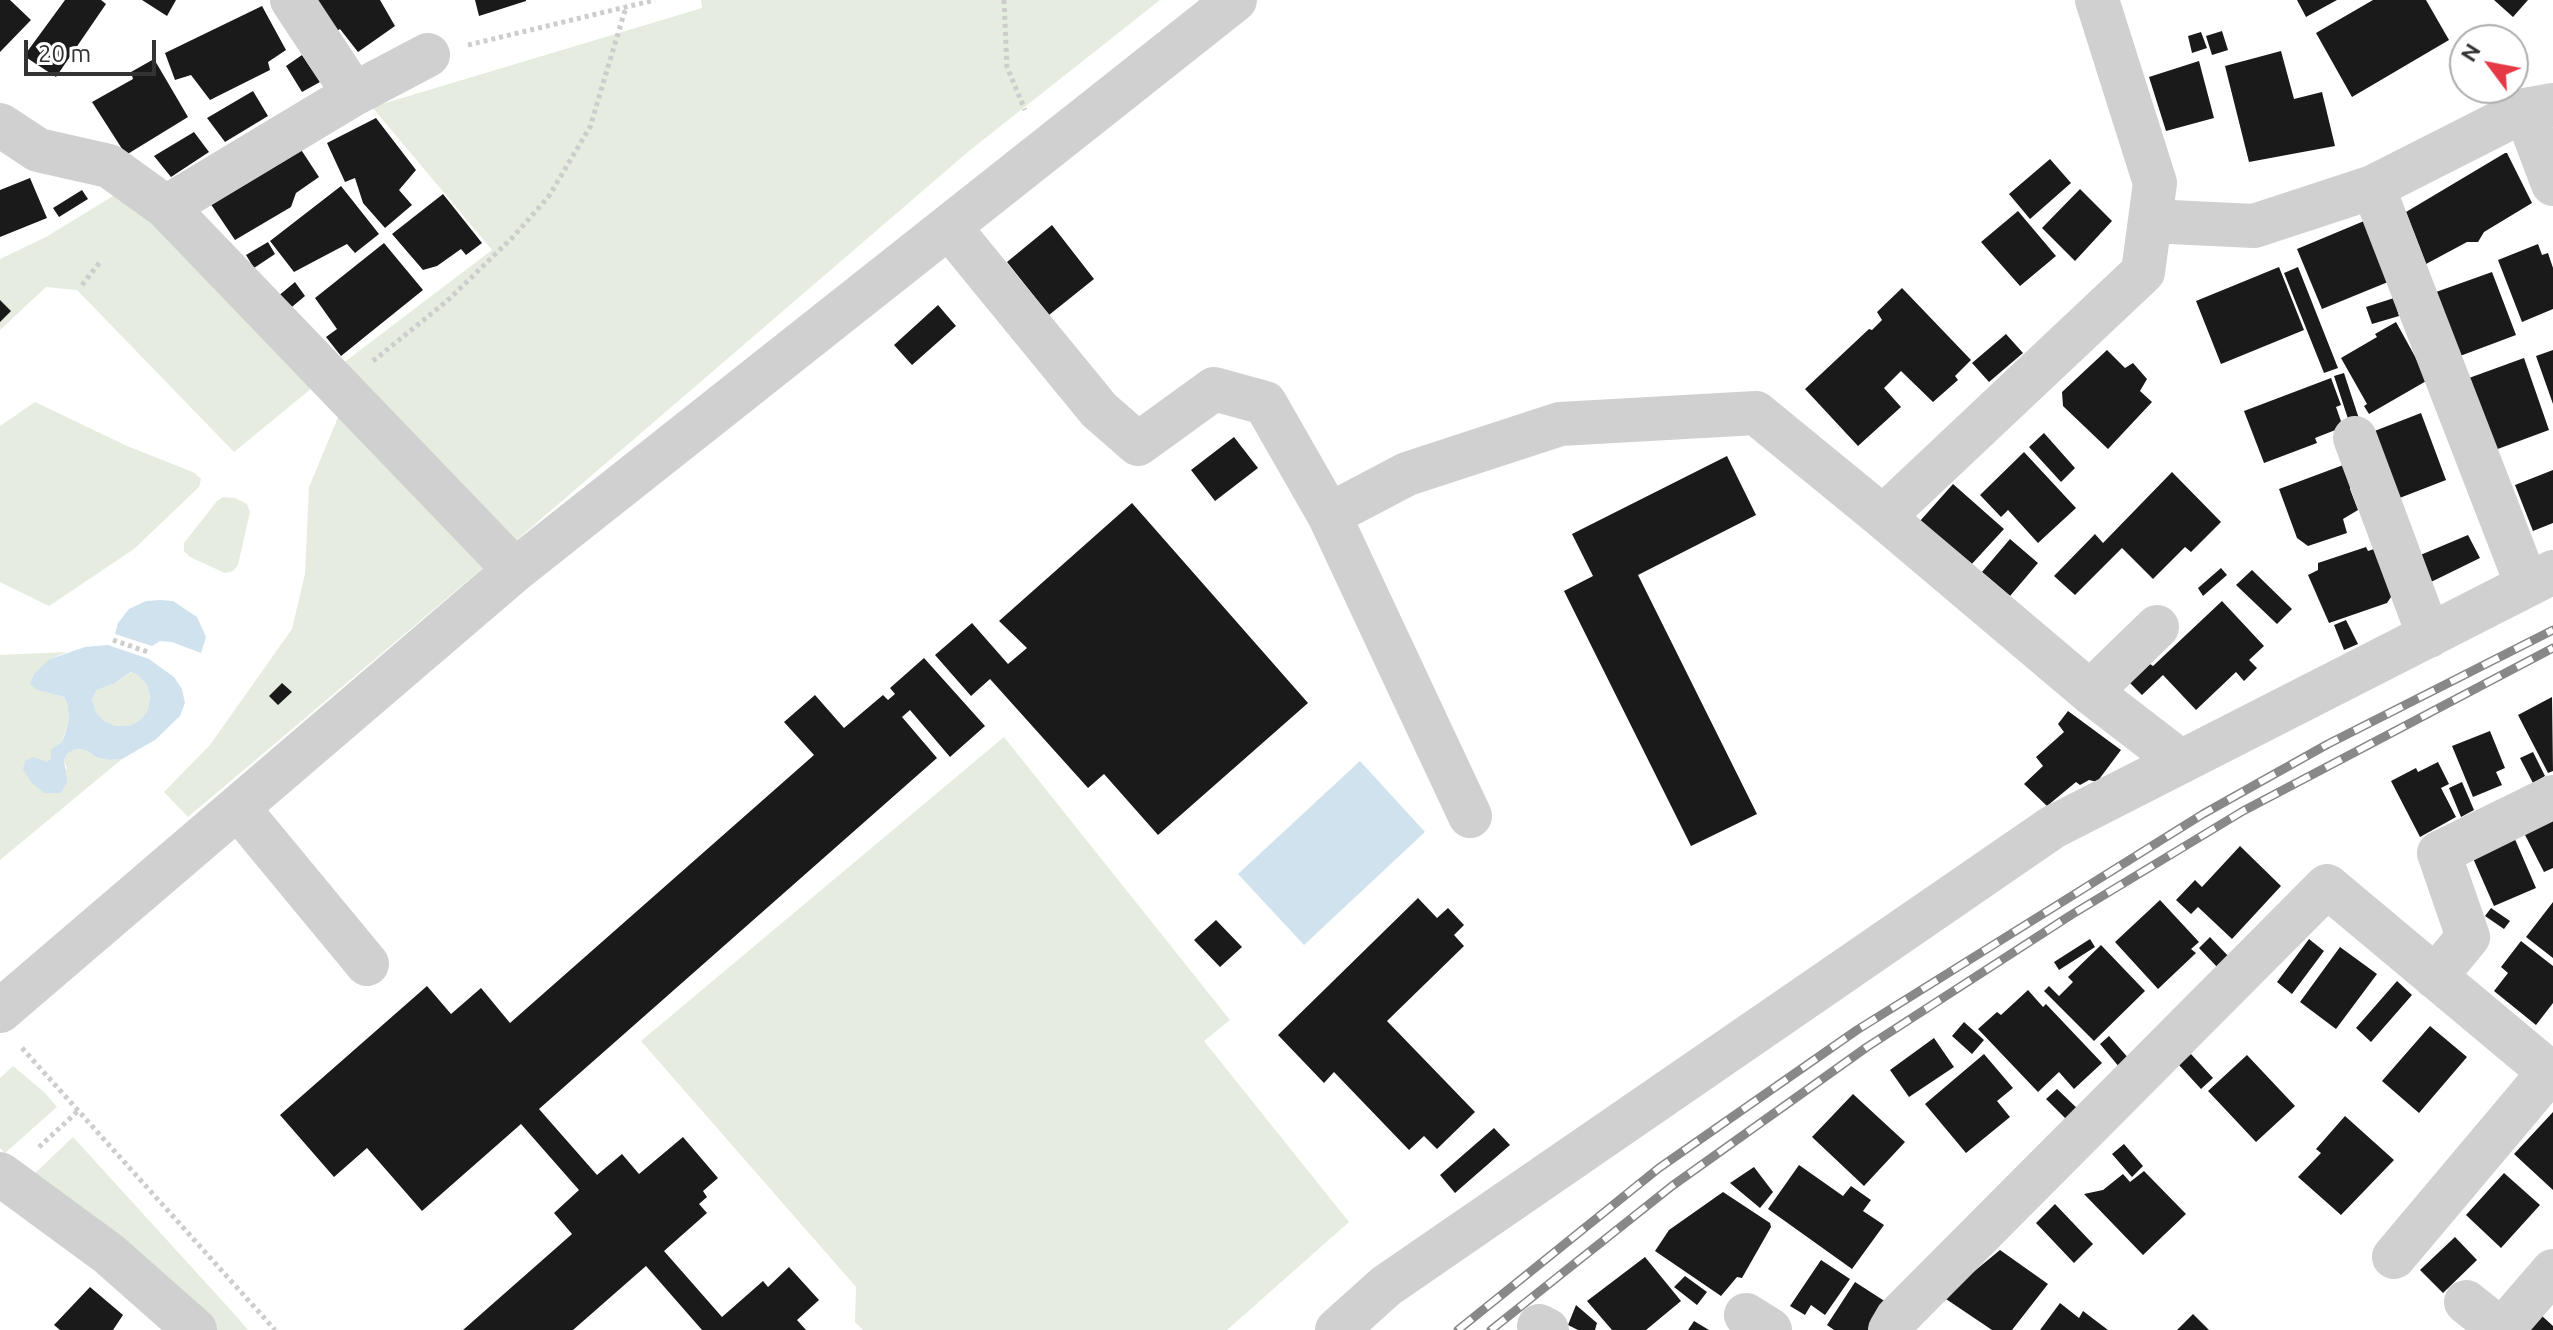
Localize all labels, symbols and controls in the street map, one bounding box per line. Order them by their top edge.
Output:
scale bar [28,24,160,74]
north arrow [2449,24,2529,104]
text: N [2455,38,2485,66]
text: 20 m [38,40,91,67]

